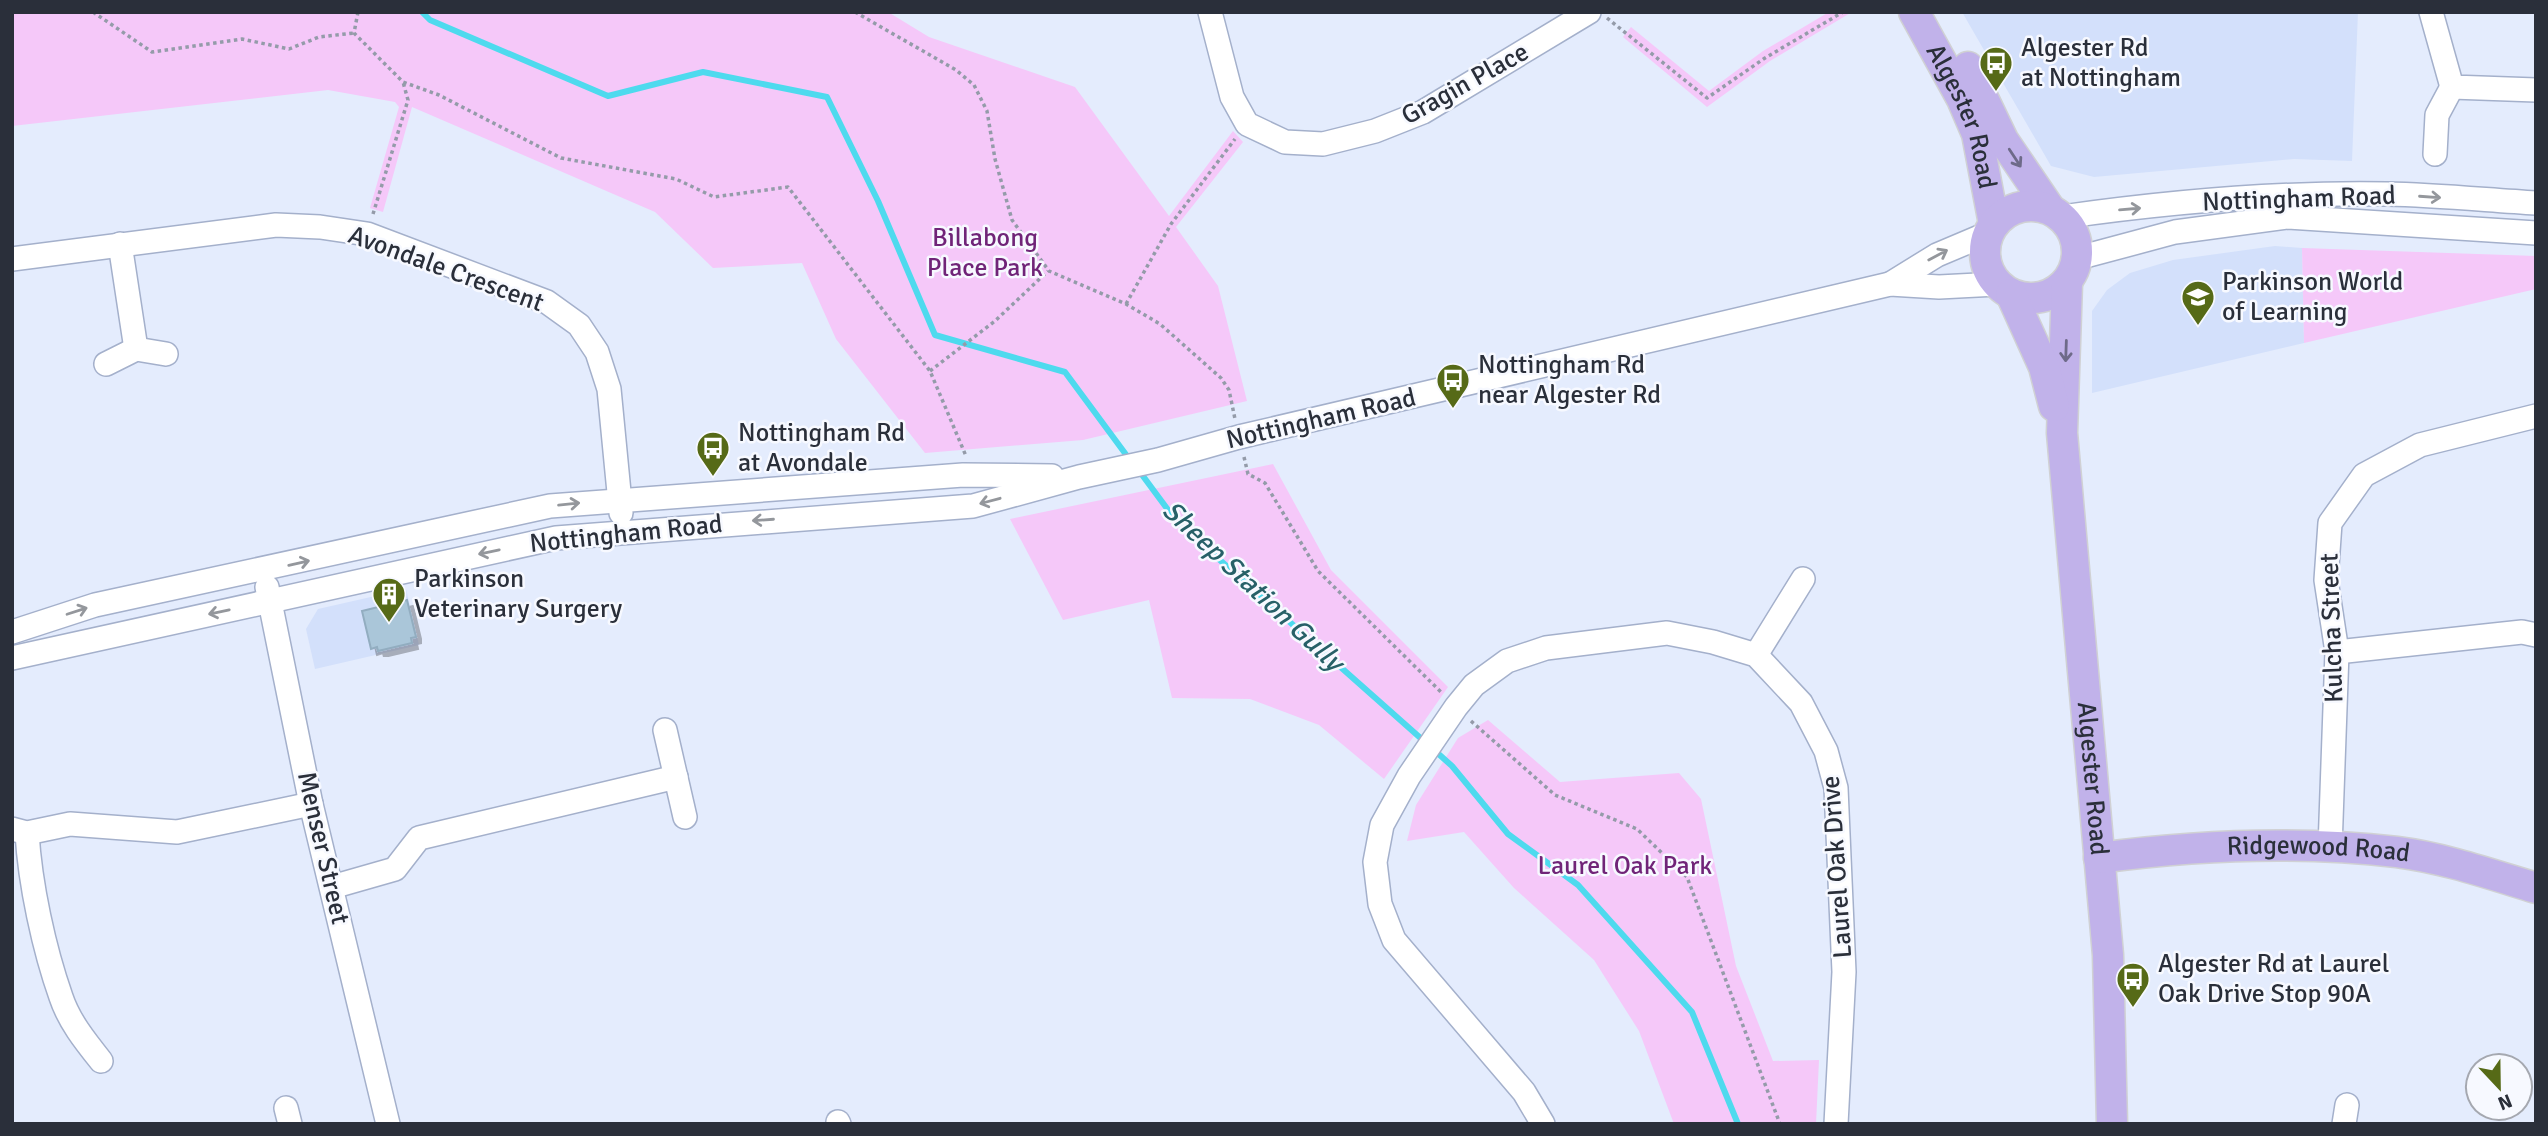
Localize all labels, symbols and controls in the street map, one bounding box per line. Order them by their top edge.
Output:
place label: Algester Rd at Nottingham [2021,32,2181,94]
street label: Gragin Place [1396,36,1534,132]
street label: Algester Road [1919,38,2003,192]
bus stop icon: Algester Rd at Nottingham [1977,44,2015,93]
one-way arrow [2007,148,2022,167]
street label: Nottingham Road [2202,180,2396,218]
one-way arrow [2418,190,2441,203]
one-way arrow [2118,202,2140,215]
street label: Avondale Crescent [344,219,548,319]
park label: Billabong Place Park [927,222,1043,284]
one-way arrow [1927,248,1948,262]
place label: Parkinson World of Learning [2222,266,2403,328]
school or university icon: Parkinson World of Learning [2179,278,2217,327]
one-way arrow [2059,339,2072,362]
place label: Nottingham Rd near Algester Rd [1478,349,1661,411]
bus stop icon: Nottingham Rd near Algester Rd [1434,361,1472,410]
street label: Nottingham Road [1223,382,1419,456]
place label: Nottingham Rd at Avondale [738,417,905,479]
bus stop icon: Nottingham Rd at Avondale [694,429,732,478]
water label: Sheep Station Gully [1156,493,1353,681]
one-way arrow [979,495,1001,508]
one-way arrow [558,498,580,511]
street label: Nottingham Road [528,508,724,560]
one-way arrow [753,514,775,527]
one-way arrow [478,546,501,560]
street label: Kulcha Street [2313,553,2351,703]
one-way arrow [287,555,310,569]
place label: Parkinson Veterinary Surgery [414,563,622,625]
building icon: Parkinson Veterinary Surgery [370,575,408,624]
one-way arrow [66,604,88,617]
one-way arrow [208,606,231,619]
street label: Algester Road [2070,700,2115,857]
street label: Menser Street [290,769,356,927]
street label: Laurel Oak Drive [1815,775,1859,959]
street label: Ridgewood Road [2226,830,2412,870]
park label: Laurel Oak Park [1538,850,1712,882]
place label: Algester Rd at Laurel Oak Drive Stop 90A [2158,948,2389,1010]
bus stop icon: Algester Rd at Laurel Oak Drive Stop 90A [2114,960,2152,1009]
north arrow [2464,1052,2534,1122]
text: N [2494,1088,2516,1115]

